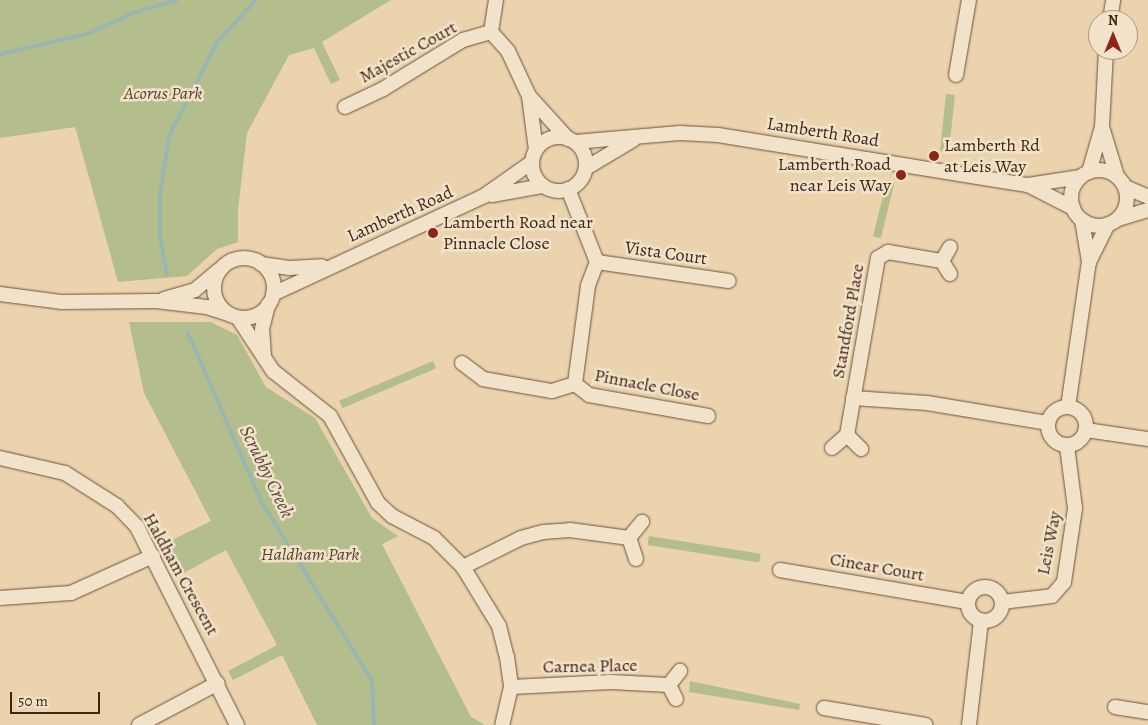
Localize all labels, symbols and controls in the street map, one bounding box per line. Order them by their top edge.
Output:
north arrow [1088,10,1138,60]
text: N [1108,11,1118,30]
street label: Majestic Court [356,16,460,88]
park label: Acorus Park [124,82,202,104]
street label: Lamberth Road [765,112,881,152]
place label: Lamberth Rd at Leis Way [944,135,1040,178]
marker: Lamberth Rd at Leis Way [928,150,940,162]
place label: Lamberth Road near Leis Way [778,154,891,196]
marker: Lamberth Road near Leis Way [895,169,907,181]
street label: Lamberth Road [344,181,456,247]
place label: Lamberth Road near Pinnacle Close [443,212,593,254]
marker: Lamberth Road near Pinnacle Close [427,227,439,239]
street label: Vista Court [623,237,709,269]
street label: Standford Place [827,262,869,380]
street label: Pinnacle Close [593,364,701,406]
water label: Scrubby Creek [234,422,298,522]
street label: Haldham Crescent [139,509,223,639]
street label: Leis Way [1032,509,1066,577]
park label: Haldham Park [261,543,359,565]
street label: Cinear Court [828,548,926,586]
street label: Carnea Place [543,654,637,678]
scale bar [12,682,102,714]
text: 50 m [18,691,48,711]

